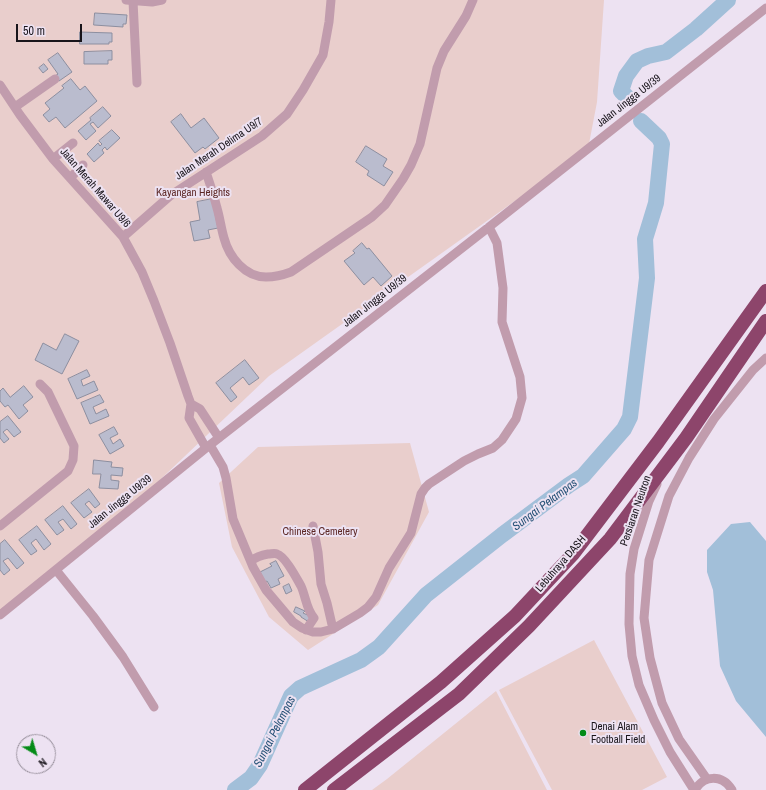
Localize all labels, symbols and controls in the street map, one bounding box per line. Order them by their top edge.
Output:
scale bar [18,16,84,42]
text: 50 m [23,23,45,39]
street label: Jalan Jingga U9/39 [594,72,664,130]
street label: Jalan Merah Delima U9/7 [173,115,265,183]
street label: Jalan Merah Mawar U9/6 [57,146,133,230]
park label: Kayangan Heights [156,186,230,200]
street label: Jalan Jingga U9/39 [340,272,410,330]
street label: Jalan Jingga U9/39 [86,472,154,532]
street label: Persiaran Neutron [618,474,654,548]
water label: Sungai Pelampas [510,476,580,534]
park label: Chinese Cemetery [282,525,358,539]
street label: Lebuhraya DASH [533,533,589,595]
water label: Sungai Pelampas [251,694,299,770]
place label: Denai Alam Football Field [591,720,645,746]
marker: Denai Alam Football Field [578,728,588,738]
north arrow [16,734,56,774]
text: N [36,755,50,770]

